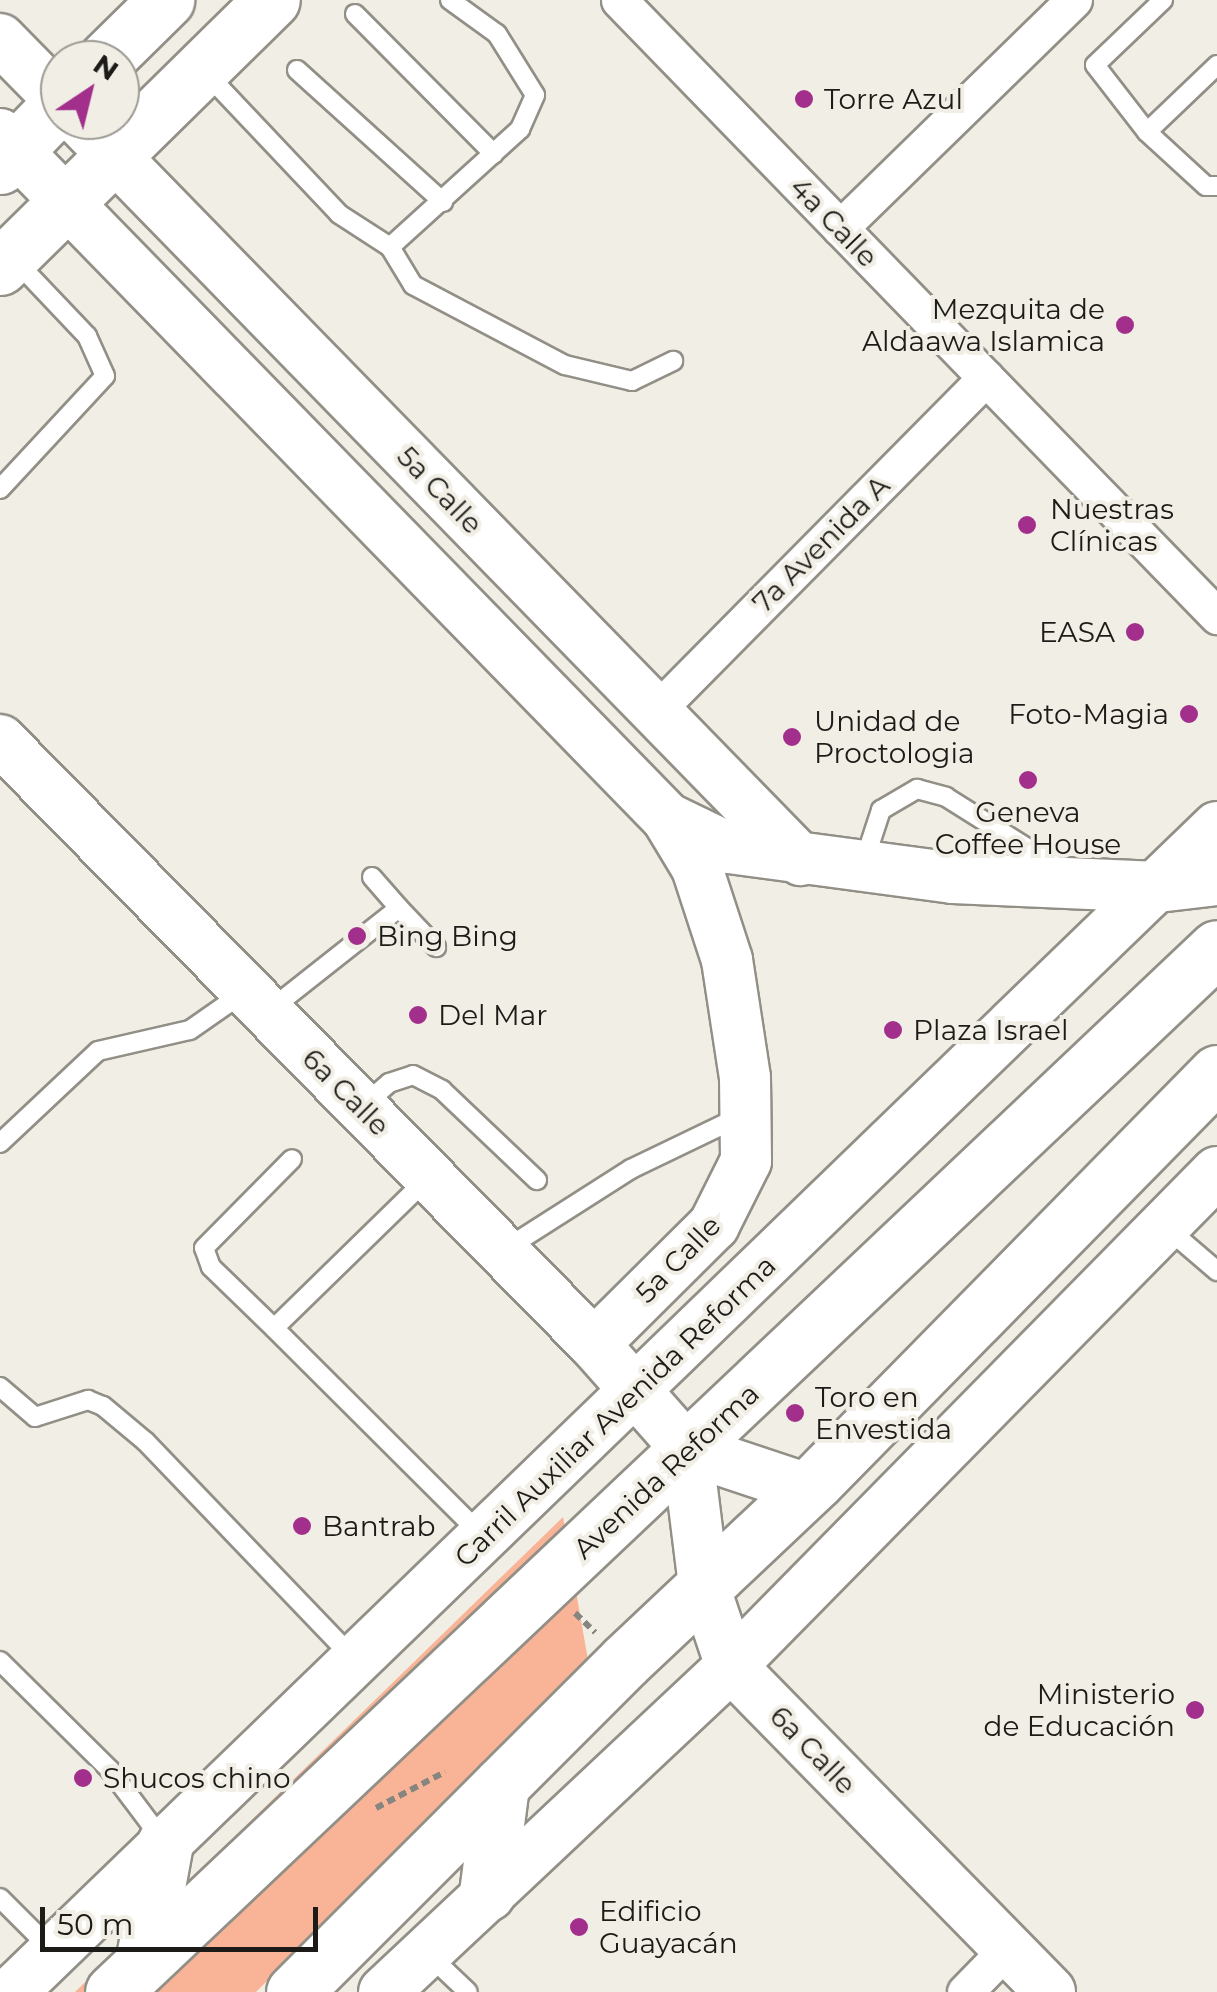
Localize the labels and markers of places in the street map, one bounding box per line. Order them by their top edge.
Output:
place label: Torre Azul [824,82,963,116]
marker: Torre Azul [793,88,815,110]
place label: Mezquita de Aldaawa Islamica [862,292,1105,358]
marker: Mezquita de Aldaawa Islamica [1114,314,1136,336]
place label: Nuestras Clínicas [1050,492,1174,558]
marker: Nuestras Clínicas [1014,512,1040,538]
place label: EASA [1039,615,1115,649]
marker: EASA [1124,621,1146,643]
place label: Foto-Magia [1008,697,1169,731]
marker: Foto-Magia [1178,703,1200,725]
place label: Unidad de Proctologia [814,704,975,770]
marker: Unidad de Proctologia [779,724,805,750]
marker: Geneva Coffee House [1017,769,1039,791]
place label: Geneva Coffee House [935,795,1121,861]
place label: Bing Bing [377,919,518,953]
marker: Bing Bing [346,925,368,947]
place label: Del Mar [438,998,547,1032]
marker: Del Mar [407,1004,429,1026]
place label: Plaza Israel [913,1013,1068,1047]
marker: Plaza Israel [882,1019,904,1041]
place label: Toro en Envestida [815,1380,952,1446]
marker: Toro en Envestida [784,1402,806,1424]
place label: Bantrab [322,1509,436,1543]
marker: Bantrab [291,1515,313,1537]
place label: Ministerio de Educación [984,1677,1175,1743]
marker: Ministerio de Educación [1184,1699,1206,1721]
place label: Shucos chino [103,1761,291,1795]
marker: Shucos chino [72,1767,94,1789]
place label: Edificio Guayacán [599,1894,738,1960]
marker: Edificio Guayacán [568,1916,590,1938]

